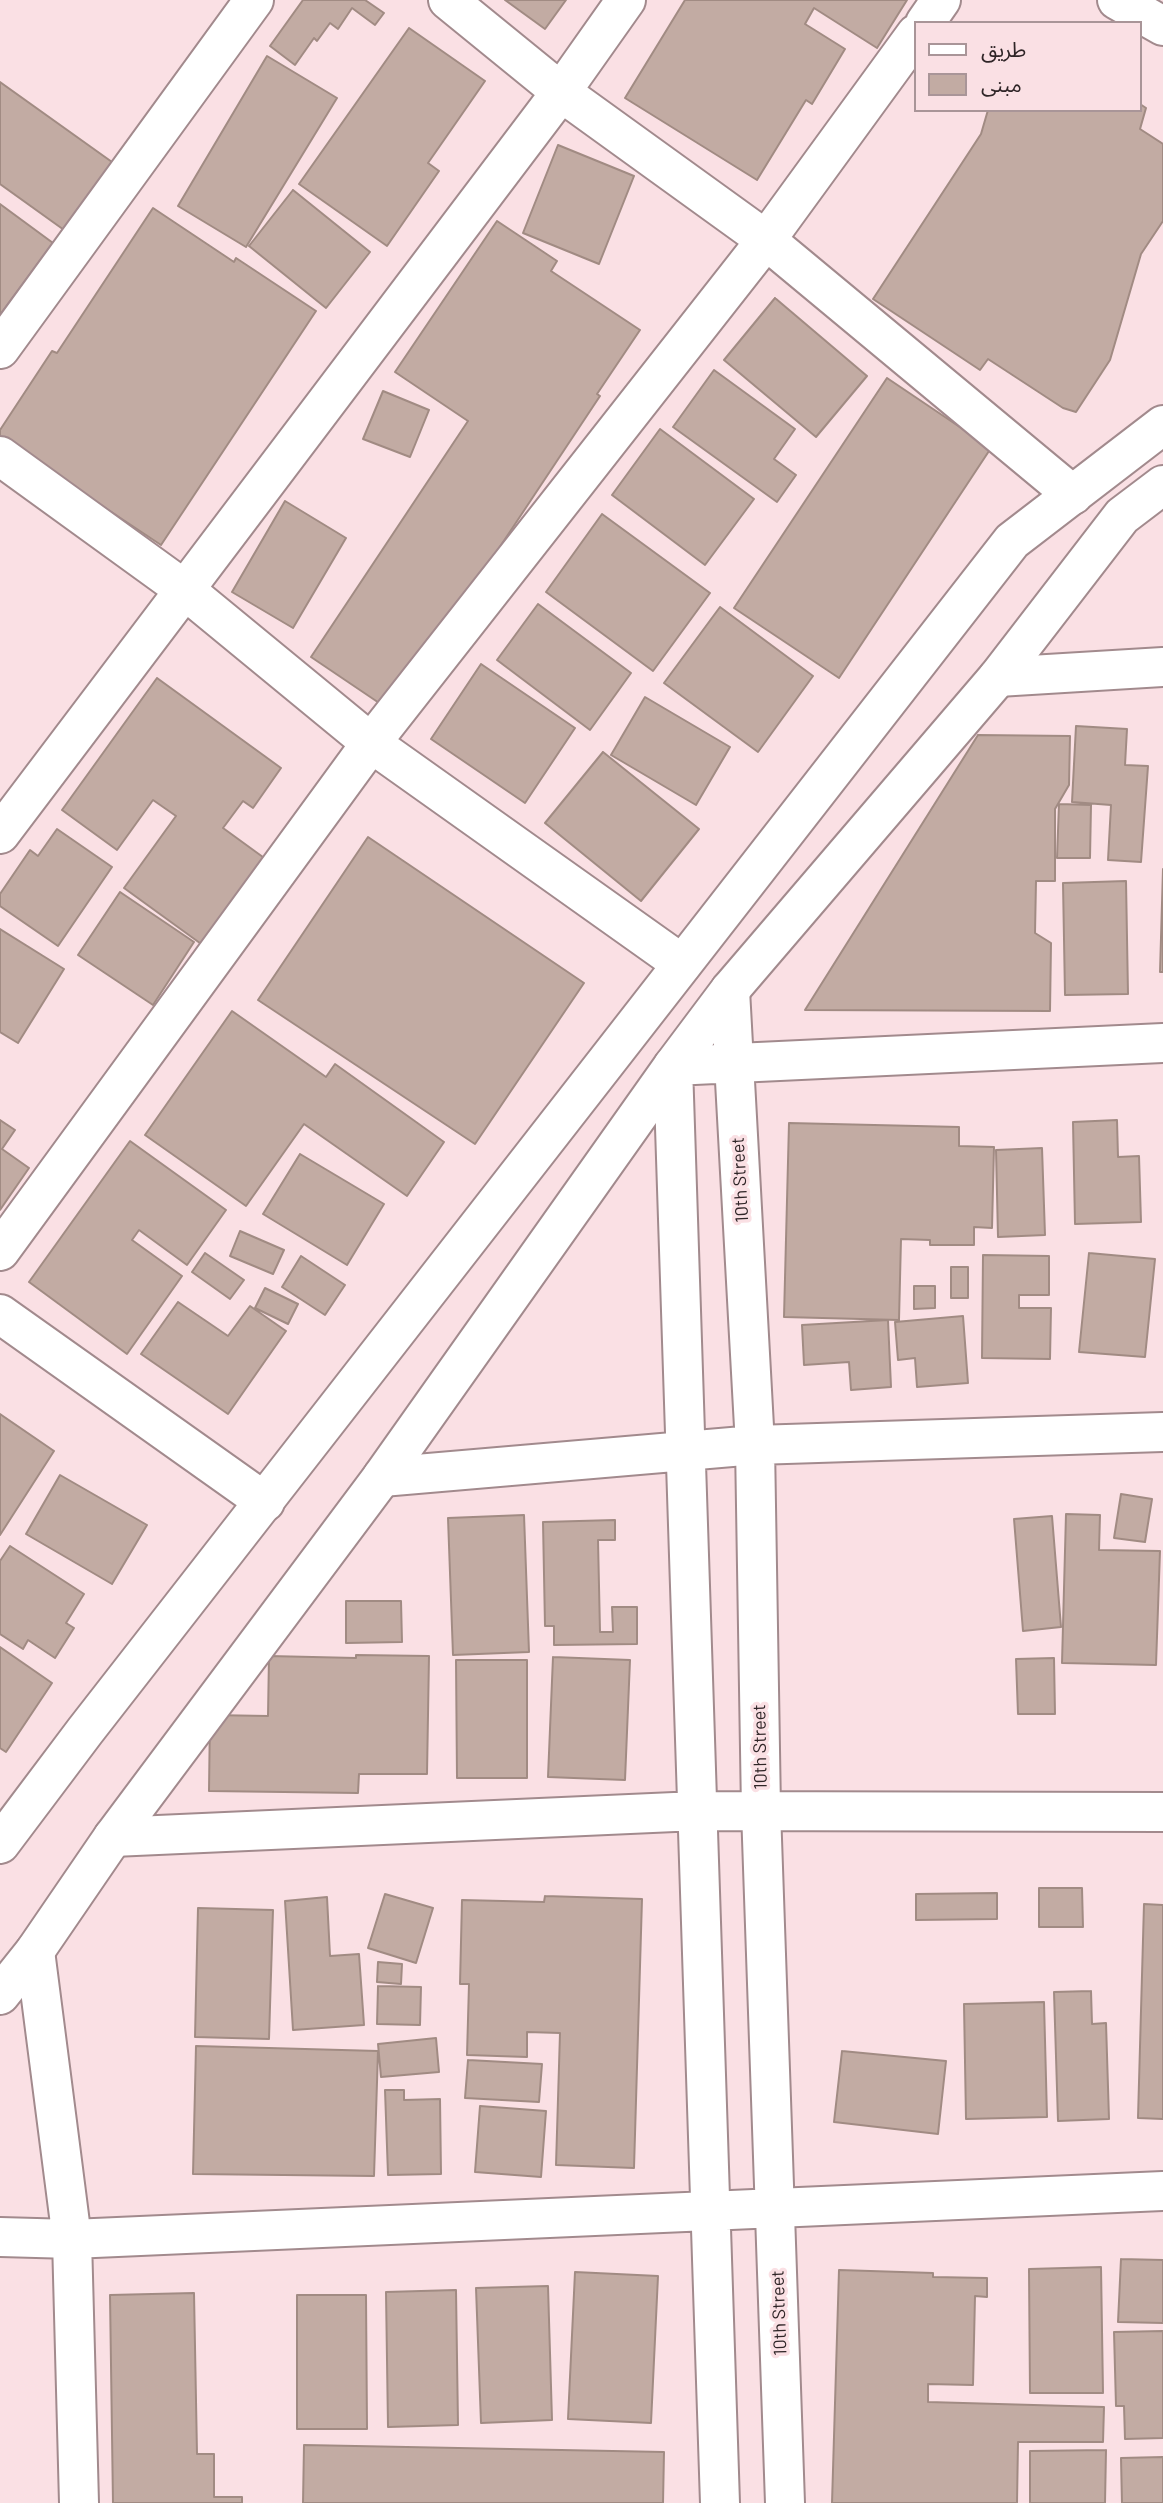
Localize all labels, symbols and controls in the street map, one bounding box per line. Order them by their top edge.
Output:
legend [914,21,1142,112]
text: طريق [981,36,1026,61]
text: مبنى [981,71,1022,96]
street label: 10th Street [727,1137,753,1223]
street label: 10th Street [748,1704,772,1790]
street label: 10th Street [767,2270,791,2356]

